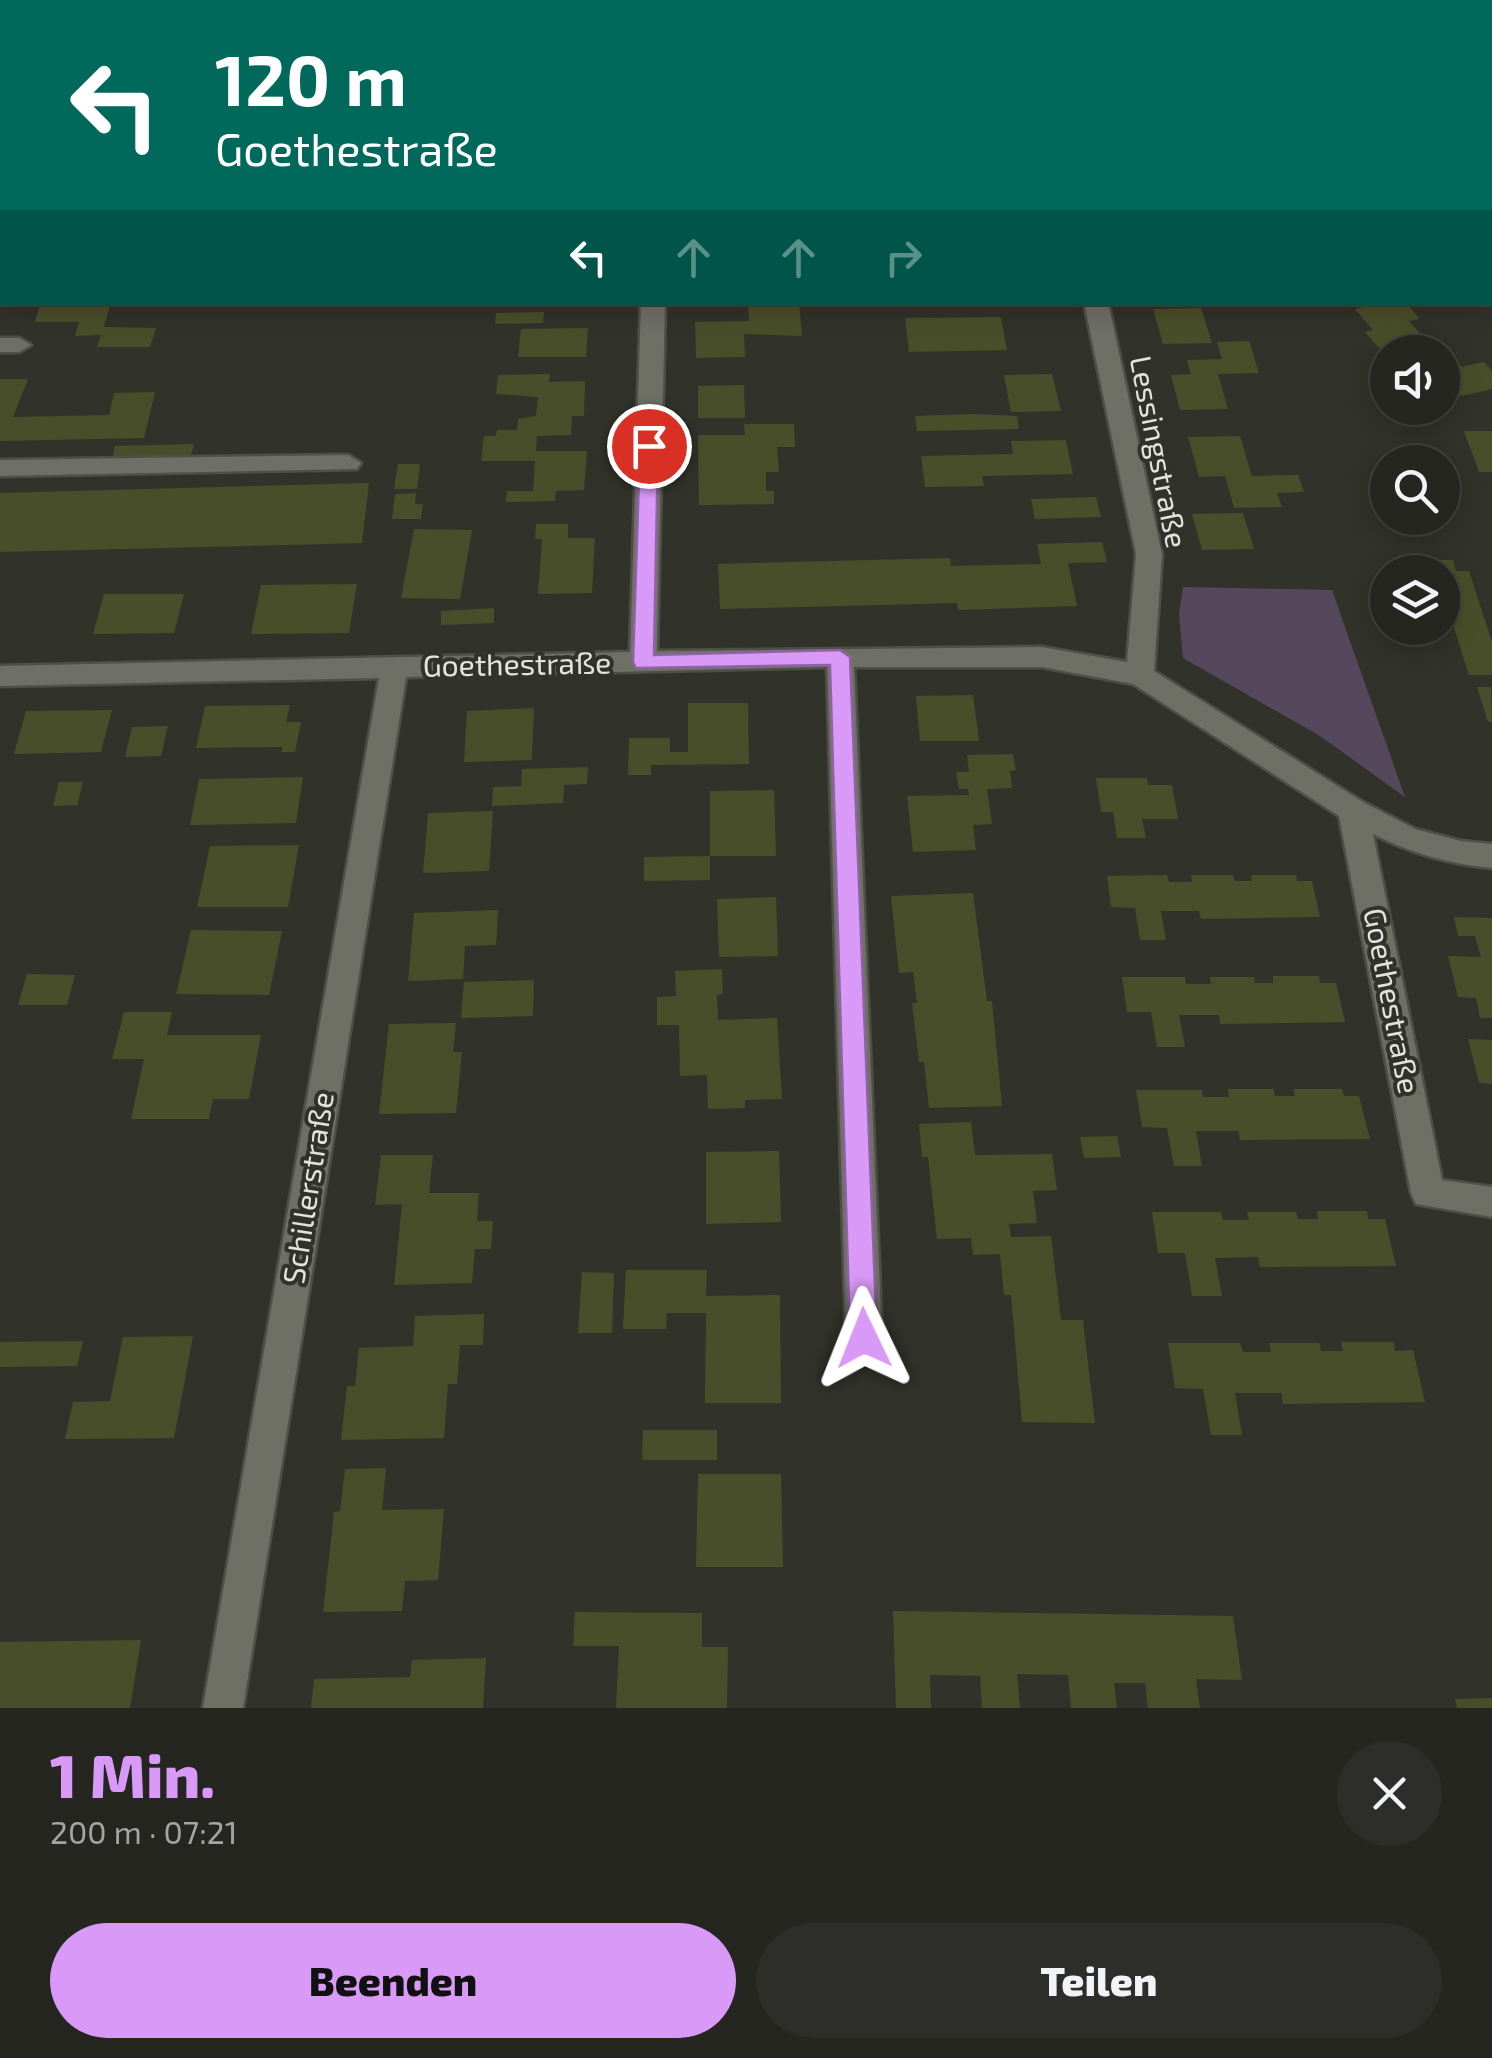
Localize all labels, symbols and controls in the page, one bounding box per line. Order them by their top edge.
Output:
text: 120 m [215,36,407,120]
icon: left [50,40,180,170]
text: Goethestraße [215,121,498,175]
icon: left [561,230,616,285]
icon: ahead [666,230,721,285]
icon: ahead [771,230,826,285]
icon: right [876,230,931,285]
map controls [1370,335,1460,645]
button: sound [1370,335,1460,425]
street label: Lessingstraße [1124,352,1196,551]
pin [607,404,692,489]
icon: arrive [622,419,677,474]
button: search [1370,445,1460,535]
button: layers [1370,555,1460,645]
street label: Goethestraße [422,643,612,683]
street label: Goethestraße [1357,905,1429,1097]
street label: Schillerstraße [274,1089,340,1286]
position arrow [812,1286,916,1390]
text: 1 Min. [50,1738,215,1810]
button: close [1337,1741,1442,1846]
text: 200 m · 07:21 [50,1812,238,1850]
button: Beenden [50,1923,736,2038]
button: Teilen [756,1923,1442,2038]

